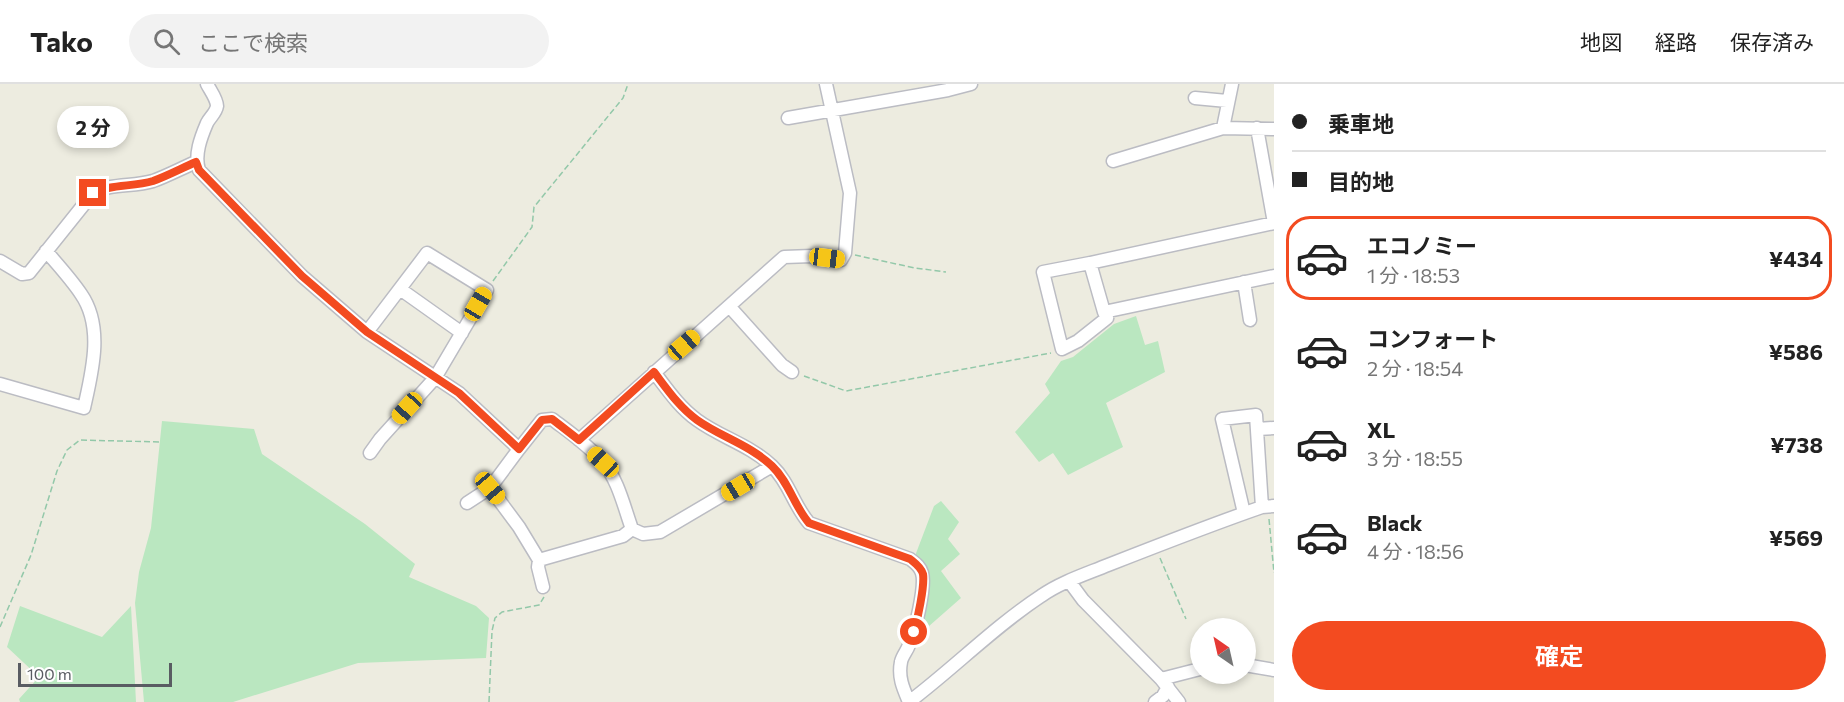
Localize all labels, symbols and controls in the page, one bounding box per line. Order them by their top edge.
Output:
search box [129,14,549,68]
text: Tako [30,24,93,58]
icon: search [150,25,183,58]
text: ここで検索 [198,29,308,56]
text: 地図 [1580,29,1622,54]
text: 経路 [1655,29,1697,54]
text: 保存済み [1730,29,1814,54]
callout: 2 分 [57,106,129,148]
text: 乗車地 [1328,110,1394,137]
text: 2 分 [75,115,111,139]
text: 目的地 [1328,168,1394,195]
route end [79,179,106,206]
icon: car [1295,231,1349,285]
text: エコノミー [1367,232,1477,259]
text: ¥434 [1769,245,1823,272]
car [808,247,846,269]
text: 1 分 · 18:53 [1367,263,1460,287]
car [461,284,495,324]
icon: car [1295,324,1349,378]
text: コンフォート [1367,325,1498,352]
car [665,326,703,364]
text: ¥586 [1769,338,1823,365]
text: 2 分 · 18:54 [1367,356,1463,380]
car [388,389,426,427]
text: XL [1367,416,1395,443]
icon: car [1295,417,1349,471]
text: ¥738 [1770,431,1823,458]
car [584,443,622,481]
text: 3 分 · 18:55 [1367,446,1463,470]
car [472,468,508,508]
car [718,470,758,504]
text: Black [1367,509,1422,536]
icon: car [1295,510,1349,564]
text: ¥569 [1769,524,1823,551]
text: 4 分 · 18:56 [1367,539,1464,563]
route start [900,618,927,645]
north arrow [1190,618,1256,684]
map controls [1190,618,1256,684]
button: 確定 [1292,621,1826,690]
scale bar [18,660,172,688]
text: 100 m [27,664,72,683]

